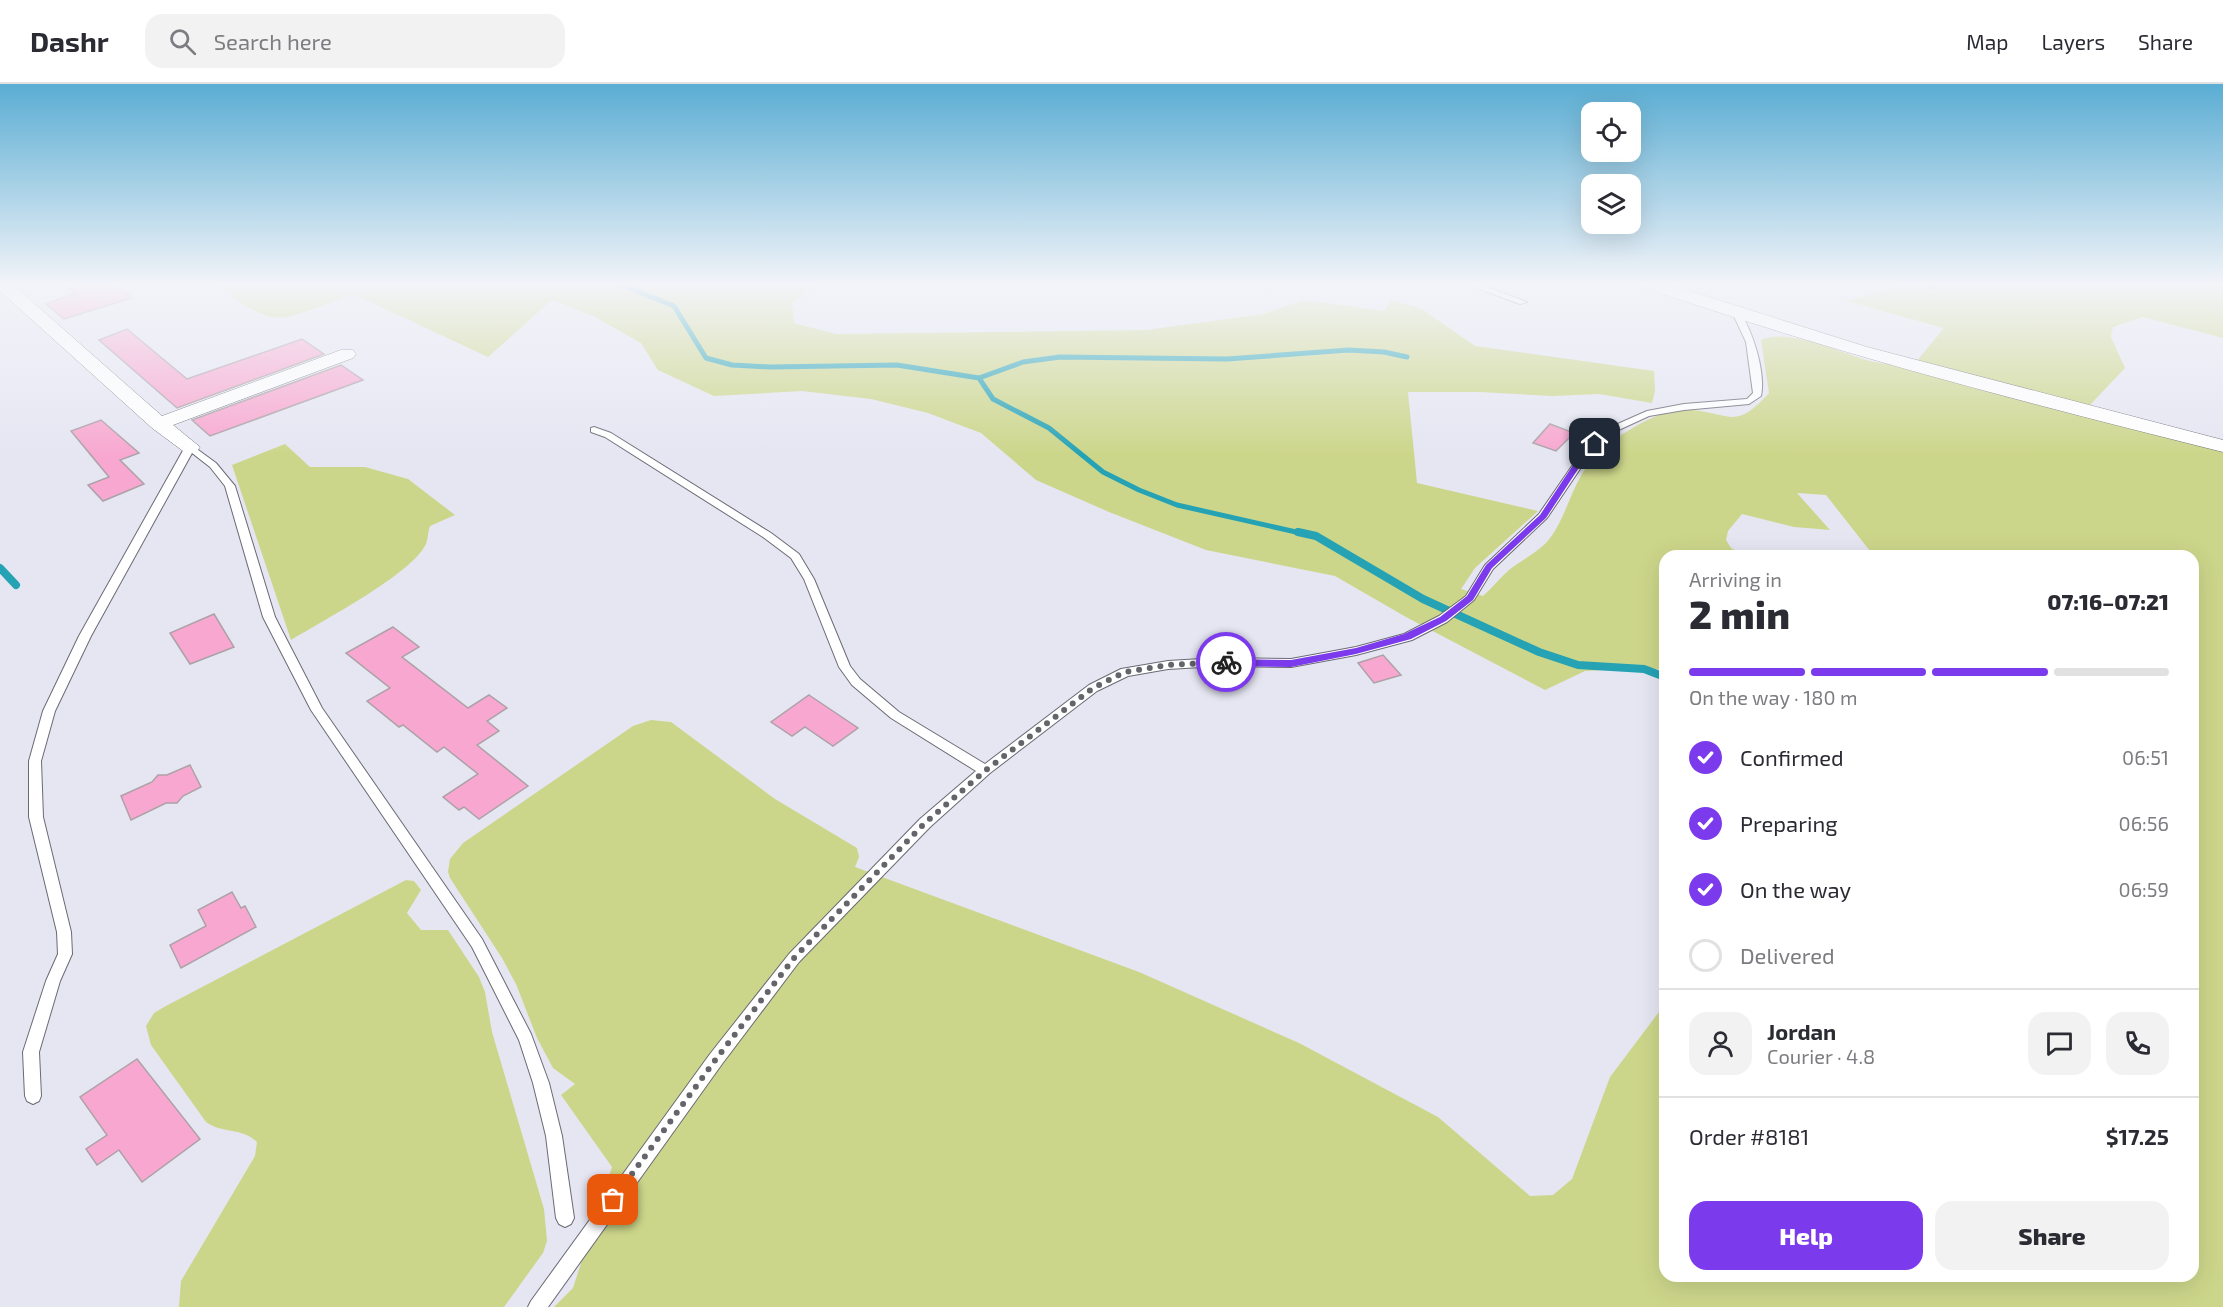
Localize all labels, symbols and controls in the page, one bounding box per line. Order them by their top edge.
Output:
search box [145,14,565,68]
text: Dashr [30,24,109,58]
icon: search [166,25,199,58]
text: Search here [214,28,332,54]
text: Map [1966,29,2008,54]
text: Layers [2041,29,2105,54]
text: Share [2138,29,2193,54]
map controls [1581,102,1641,234]
button: locate [1581,102,1641,162]
button: layers [1581,174,1641,234]
pin [1569,418,1620,469]
icon: home [1578,427,1611,460]
text: Arriving in [1689,567,1782,591]
text: 07:16–07:21 [2047,588,2169,614]
text: 2 min [1689,590,1790,637]
courier [1196,632,1256,692]
icon: bike [1210,646,1243,679]
text: On the way · 180 m [1689,685,1857,709]
icon: check [1689,741,1722,774]
text: Confirmed [1740,744,1844,770]
text: 06:51 [2122,745,2169,769]
icon: check [1689,807,1722,840]
text: Preparing [1740,810,1838,836]
text: 06:56 [2119,811,2169,835]
icon: check [1689,873,1722,906]
text: On the way [1740,876,1851,902]
text: 06:59 [2119,877,2169,901]
text: Delivered [1740,942,1835,968]
button: person [1689,1012,1752,1075]
button: chat [2028,1012,2091,1075]
button: phone [2106,1012,2169,1075]
text: Jordan [1767,1018,1836,1044]
text: Courier · 4.8 [1767,1044,1875,1068]
text: Order #8181 [1689,1123,1809,1149]
text: $17.25 [2106,1123,2169,1149]
pin [587,1174,638,1225]
icon: bag [596,1183,629,1216]
button: Help [1689,1201,1923,1270]
button: Share [1935,1201,2169,1270]

